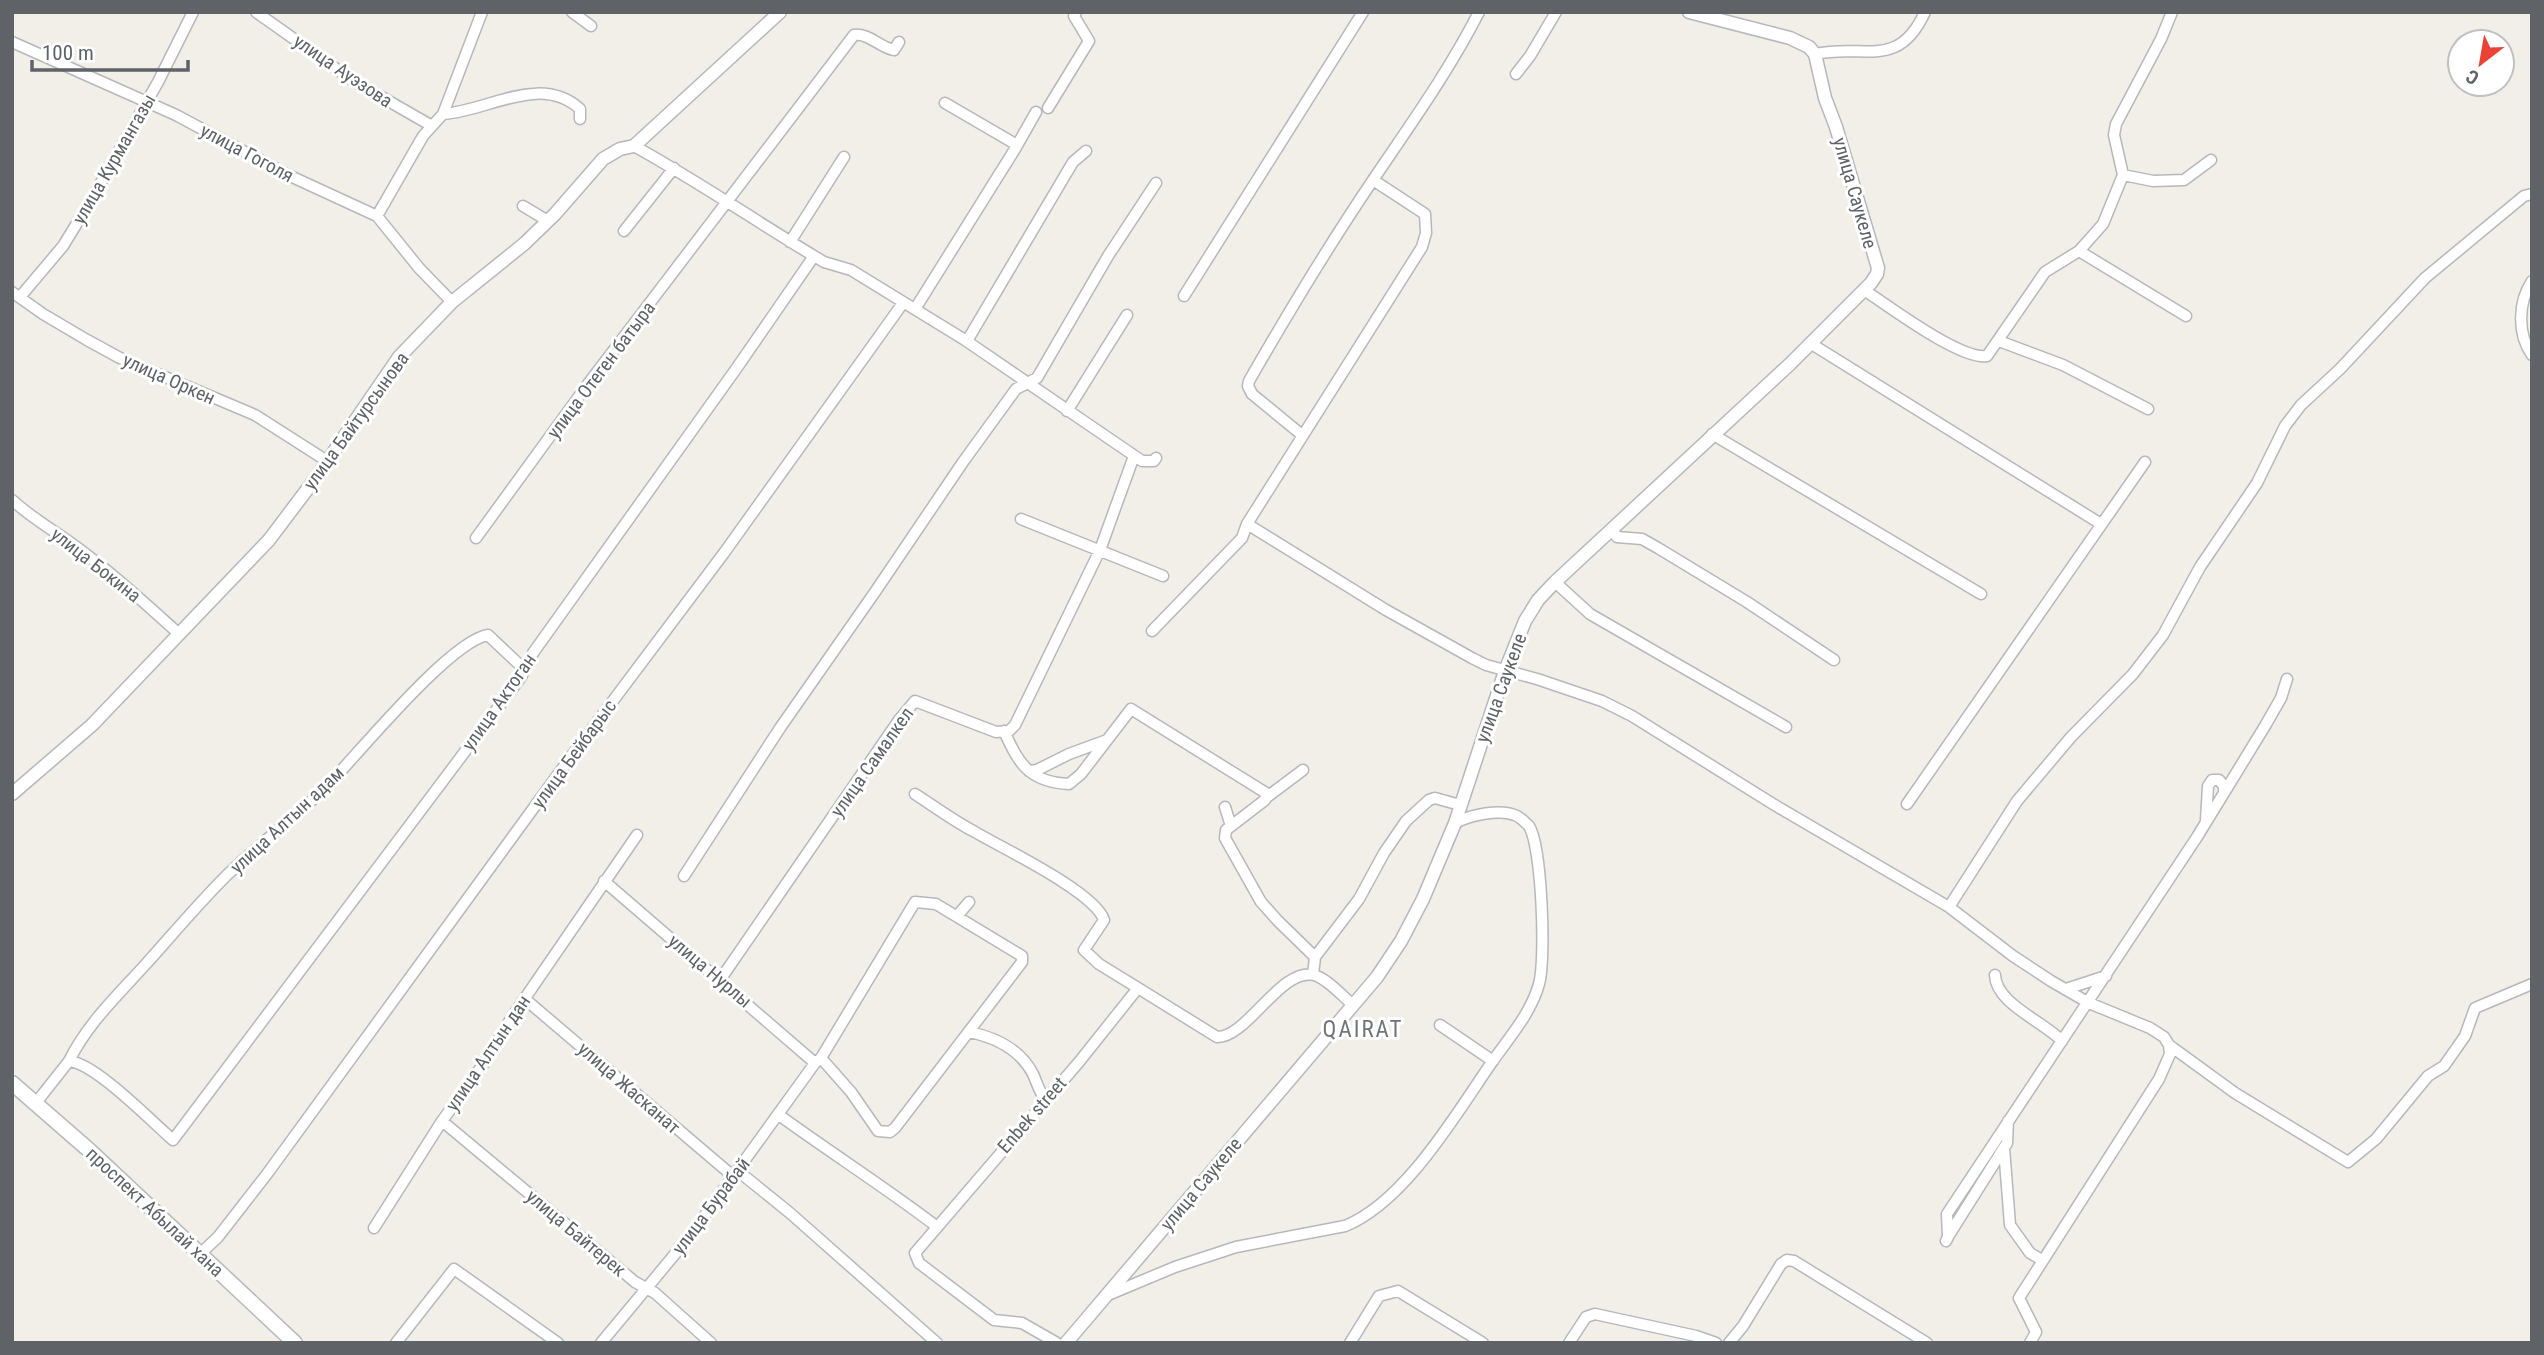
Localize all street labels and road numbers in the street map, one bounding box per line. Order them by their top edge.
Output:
street label: улица Ауэзова [289,29,397,113]
street label: улица Курмангазы [67,90,161,228]
street label: улица Гоголя [196,119,298,187]
street label: улица Саукеле [1828,135,1882,251]
street label: улица Отеген батыра [542,297,660,443]
street label: улица Оркен [119,348,219,410]
street label: улица Байтурсынова [298,348,414,494]
street label: улица Бокина [46,523,146,607]
street label: улица Саукеле [1471,630,1531,746]
street label: улица Актоган [457,649,541,755]
street label: улица Бейбарыс [527,695,621,813]
street label: улица Самалкел [826,703,918,821]
street label: улица Алтын адам [225,762,349,878]
street label: улица Нурлы [664,929,756,1013]
street label: улица Алтын дан [441,991,535,1115]
street label: улица Жасканат [573,1037,685,1139]
street label: Enbek street [993,1072,1071,1158]
street label: улица Саукеле [1155,1133,1247,1235]
street label: проспект Абылай хана [81,1142,229,1282]
street label: улица Бурабай [667,1153,755,1259]
street label: улица Байтерек [521,1185,631,1281]

